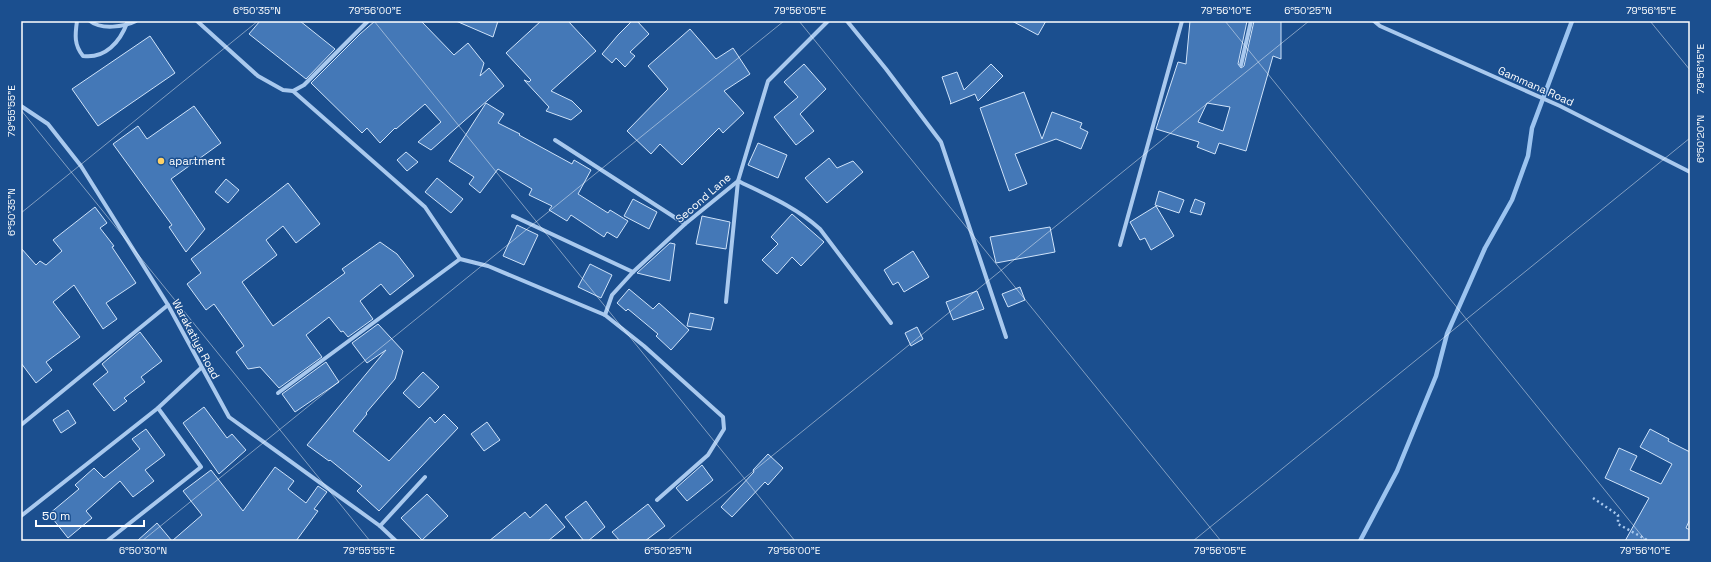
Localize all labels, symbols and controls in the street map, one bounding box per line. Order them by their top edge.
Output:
text: 6°50'35"N [233,4,281,17]
text: 79°56'00"E [349,4,402,17]
text: 79°56'05"E [774,4,827,17]
text: 79°56'10"E [1201,4,1252,17]
text: 6°50'25"N [1284,4,1332,17]
text: 79°56'15"E [1626,4,1676,17]
text: 79°56'15"E [1694,44,1707,94]
street label: Gammana Road [1496,63,1576,109]
text: 79°55'55"E [5,85,18,137]
text: 6°50'20"N [1694,115,1707,163]
place label: apartment [169,154,226,168]
marker: apartment [156,156,166,166]
street label: Second Lane [672,170,734,226]
text: 6°50'35"N [5,188,18,236]
street label: Warakatiya Road [169,297,223,381]
scale bar [36,502,144,528]
text: 50 m [42,508,70,524]
text: 6°50'30"N [119,544,167,557]
text: 79°55'55"E [343,544,395,557]
text: 6°50'25"N [644,544,692,557]
text: 79°56'00"E [768,544,821,557]
text: 79°56'05"E [1194,544,1247,557]
text: 79°56'10"E [1620,544,1671,557]

